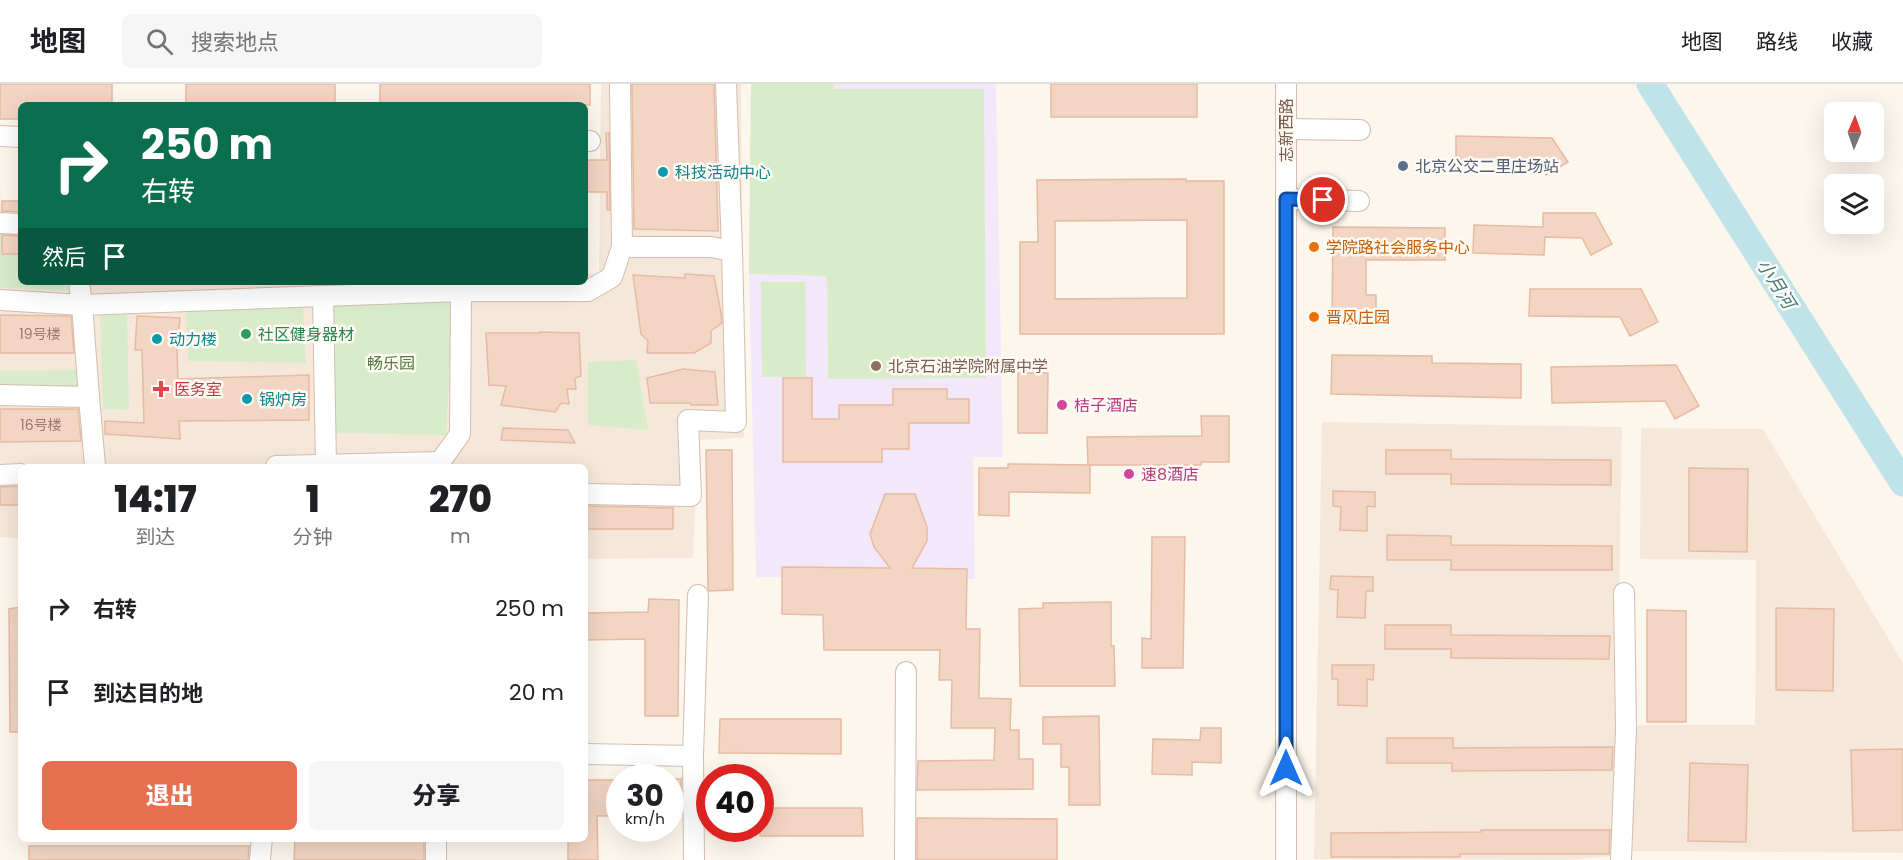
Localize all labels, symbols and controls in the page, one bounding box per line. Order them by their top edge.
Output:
search box [122,14,542,68]
text: 地图 [30,22,86,61]
icon: search [143,25,176,58]
text: 搜索地点 [191,27,279,58]
text: 地图 [1681,27,1723,56]
text: 路线 [1756,27,1798,56]
text: 收藏 [1831,27,1873,56]
street label: 志新西路 [1275,98,1298,162]
north arrow [1824,102,1884,162]
map controls [1824,102,1884,234]
text: 250 m [141,115,273,174]
icon: right [42,126,120,204]
place label: 北京公交二里庄场站 [1415,155,1559,178]
marker: 北京公交二里庄场站 [1396,159,1410,173]
place label: 科技活动中心 [675,161,771,184]
marker: 科技活动中心 [656,165,670,179]
text: 右转 [141,173,195,210]
pin [1297,174,1348,225]
button: layers [1824,174,1884,234]
icon: arrive [1306,183,1339,216]
place label: 学院路社会服务中心 [1326,236,1470,259]
icon: arrive [98,240,131,273]
marker: 学院路社会服务中心 [1307,240,1321,254]
text: 然后 [42,242,86,273]
water label: 小月河 [1752,254,1803,316]
place label: 晋风庄园 [1326,306,1390,329]
marker: 晋风庄园 [1307,310,1321,324]
place label: 社区健身器材 [258,323,354,346]
house number: 19号楼 [19,324,61,344]
marker: 社区健身器材 [239,327,253,341]
place label: 动力楼 [169,328,217,351]
marker: 动力楼 [150,332,164,346]
park label: 畅乐园 [367,352,415,375]
place label: 北京石油学院附属中学 [888,355,1048,378]
marker: 北京石油学院附属中学 [869,359,883,373]
place label: 医务室 [174,378,222,401]
marker: 医务室 [152,380,170,398]
place label: 锅炉房 [259,388,307,411]
marker: 锅炉房 [240,392,254,406]
place label: 桔子酒店 [1074,394,1138,417]
marker: 桔子酒店 [1055,398,1069,412]
house number: 16号楼 [20,415,62,435]
place label: 速8酒店 [1141,463,1199,486]
marker: 速8酒店 [1122,467,1136,481]
text: 14:17 [114,474,197,525]
text: 1 [306,474,320,525]
text: 270 [429,474,492,525]
text: m [450,522,471,550]
text: 到达 [135,523,175,551]
text: 分钟 [293,523,333,551]
icon: right [42,592,75,625]
text: 250 m [495,593,564,624]
text: 右转 [93,594,137,625]
icon: arrive [42,676,75,709]
text: 20 m [509,677,564,708]
text: 到达目的地 [93,678,203,709]
position arrow [1254,736,1318,800]
button: 退出 [42,761,297,830]
button: 分享 [309,761,564,830]
speed limit sign: 40 [696,764,774,842]
text: 30 [626,774,664,817]
text: km/h [625,808,665,829]

